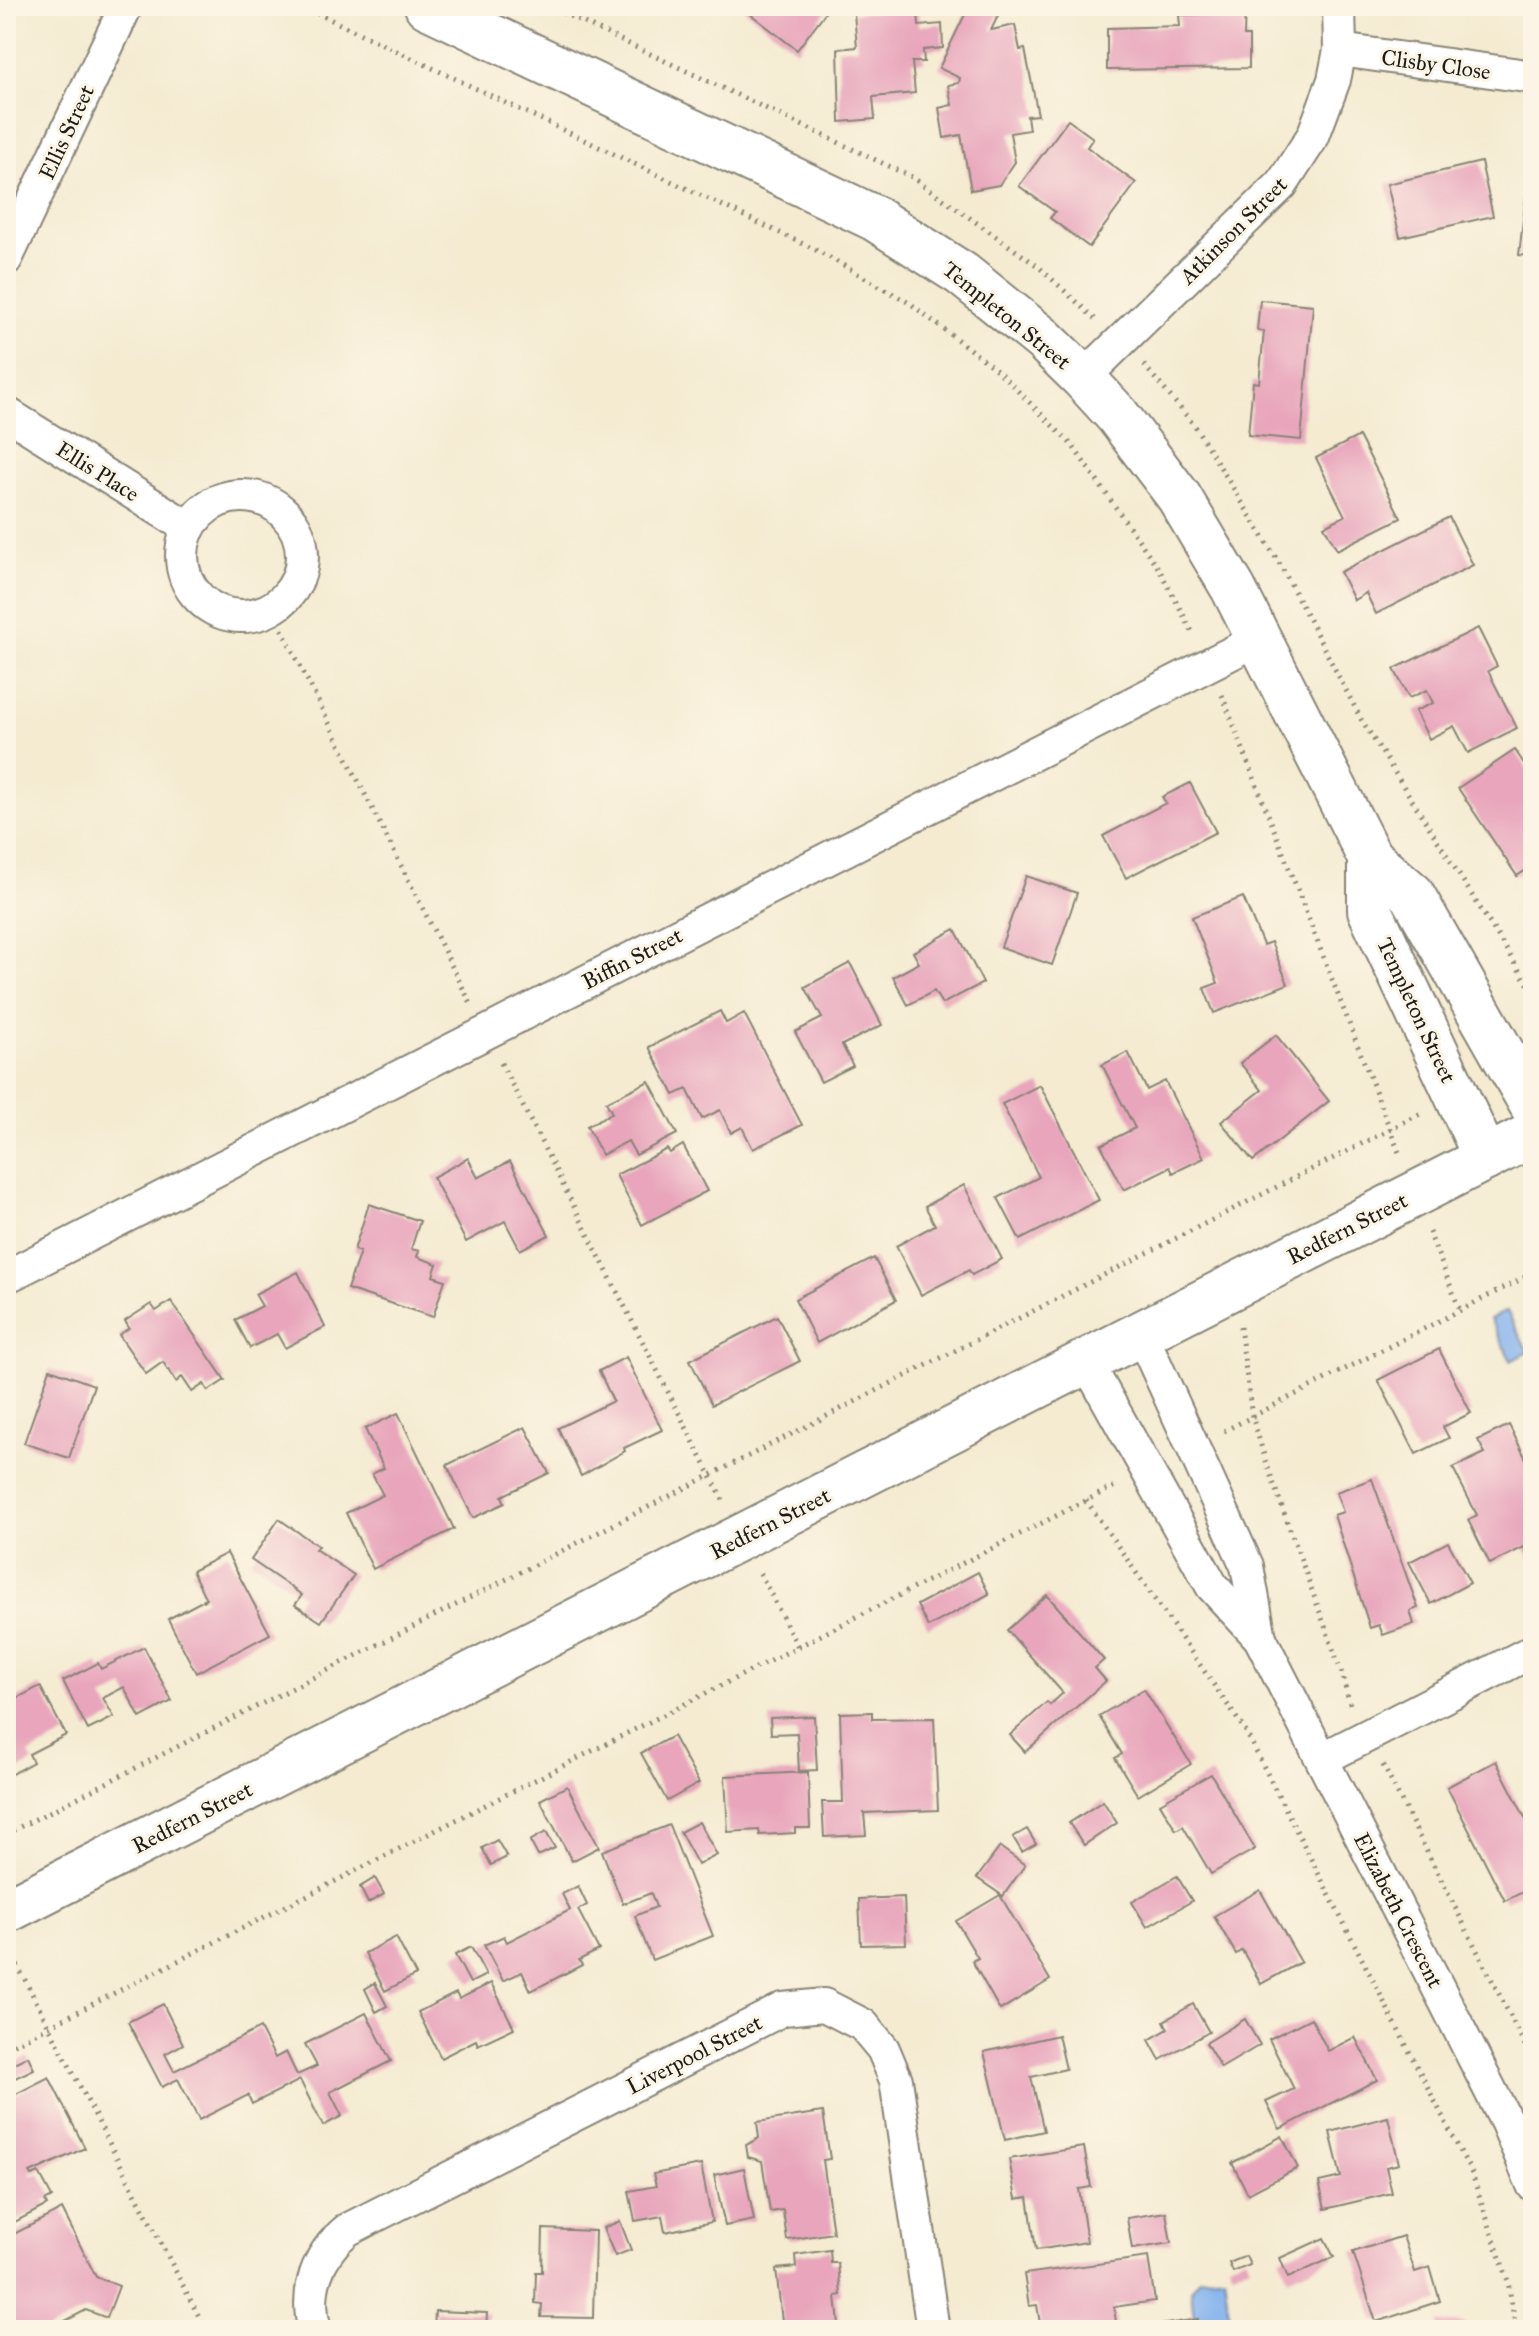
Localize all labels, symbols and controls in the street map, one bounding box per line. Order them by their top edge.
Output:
street label: Clisby Close [1380,43,1492,86]
street label: Ellis Street [33,80,100,184]
street label: Atkinson Street [1173,171,1293,291]
street label: Templeton Street [937,255,1076,375]
street label: Ellis Place [51,435,144,507]
street label: Biffin Street [577,922,687,995]
street label: Templeton Street [1371,933,1462,1087]
street label: Redfern Street [1283,1186,1412,1270]
street label: Redfern Street [706,1481,835,1565]
street label: Redfern Street [128,1775,257,1859]
street label: Elizabeth Crescent [1348,1828,1449,1992]
street label: Liverpool Street [622,2009,767,2100]

